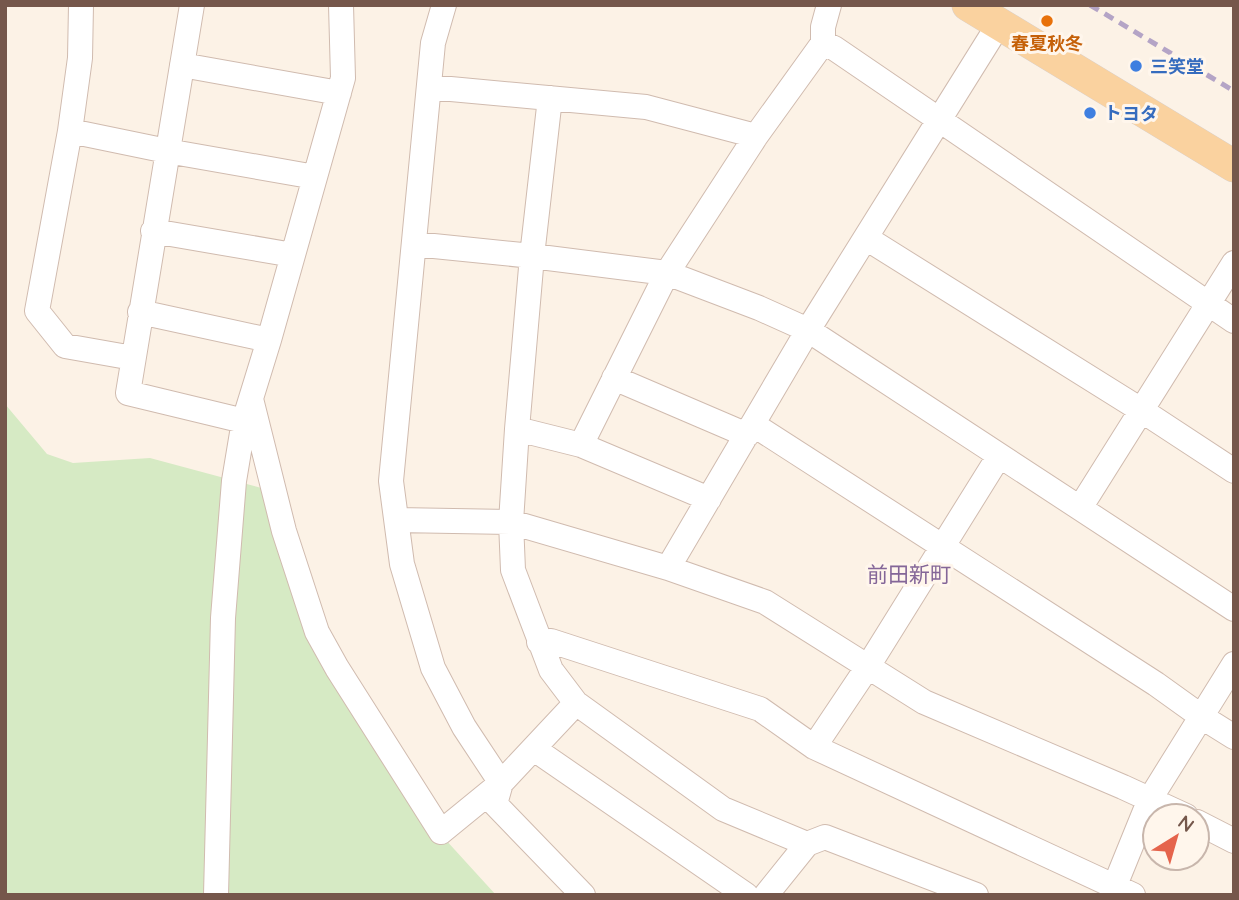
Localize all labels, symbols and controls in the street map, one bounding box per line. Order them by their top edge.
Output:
marker: 春夏秋冬 [1039,13,1055,29]
place label: 春夏秋冬 [1011,32,1083,55]
place label: 三笑堂 [1150,55,1204,78]
marker: 三笑堂 [1128,58,1144,74]
place label: トヨタ [1104,102,1158,125]
marker: トヨタ [1082,105,1098,121]
district label: 前田新町 [867,561,951,587]
north arrow [1141,802,1211,872]
text: N [1173,810,1199,837]

